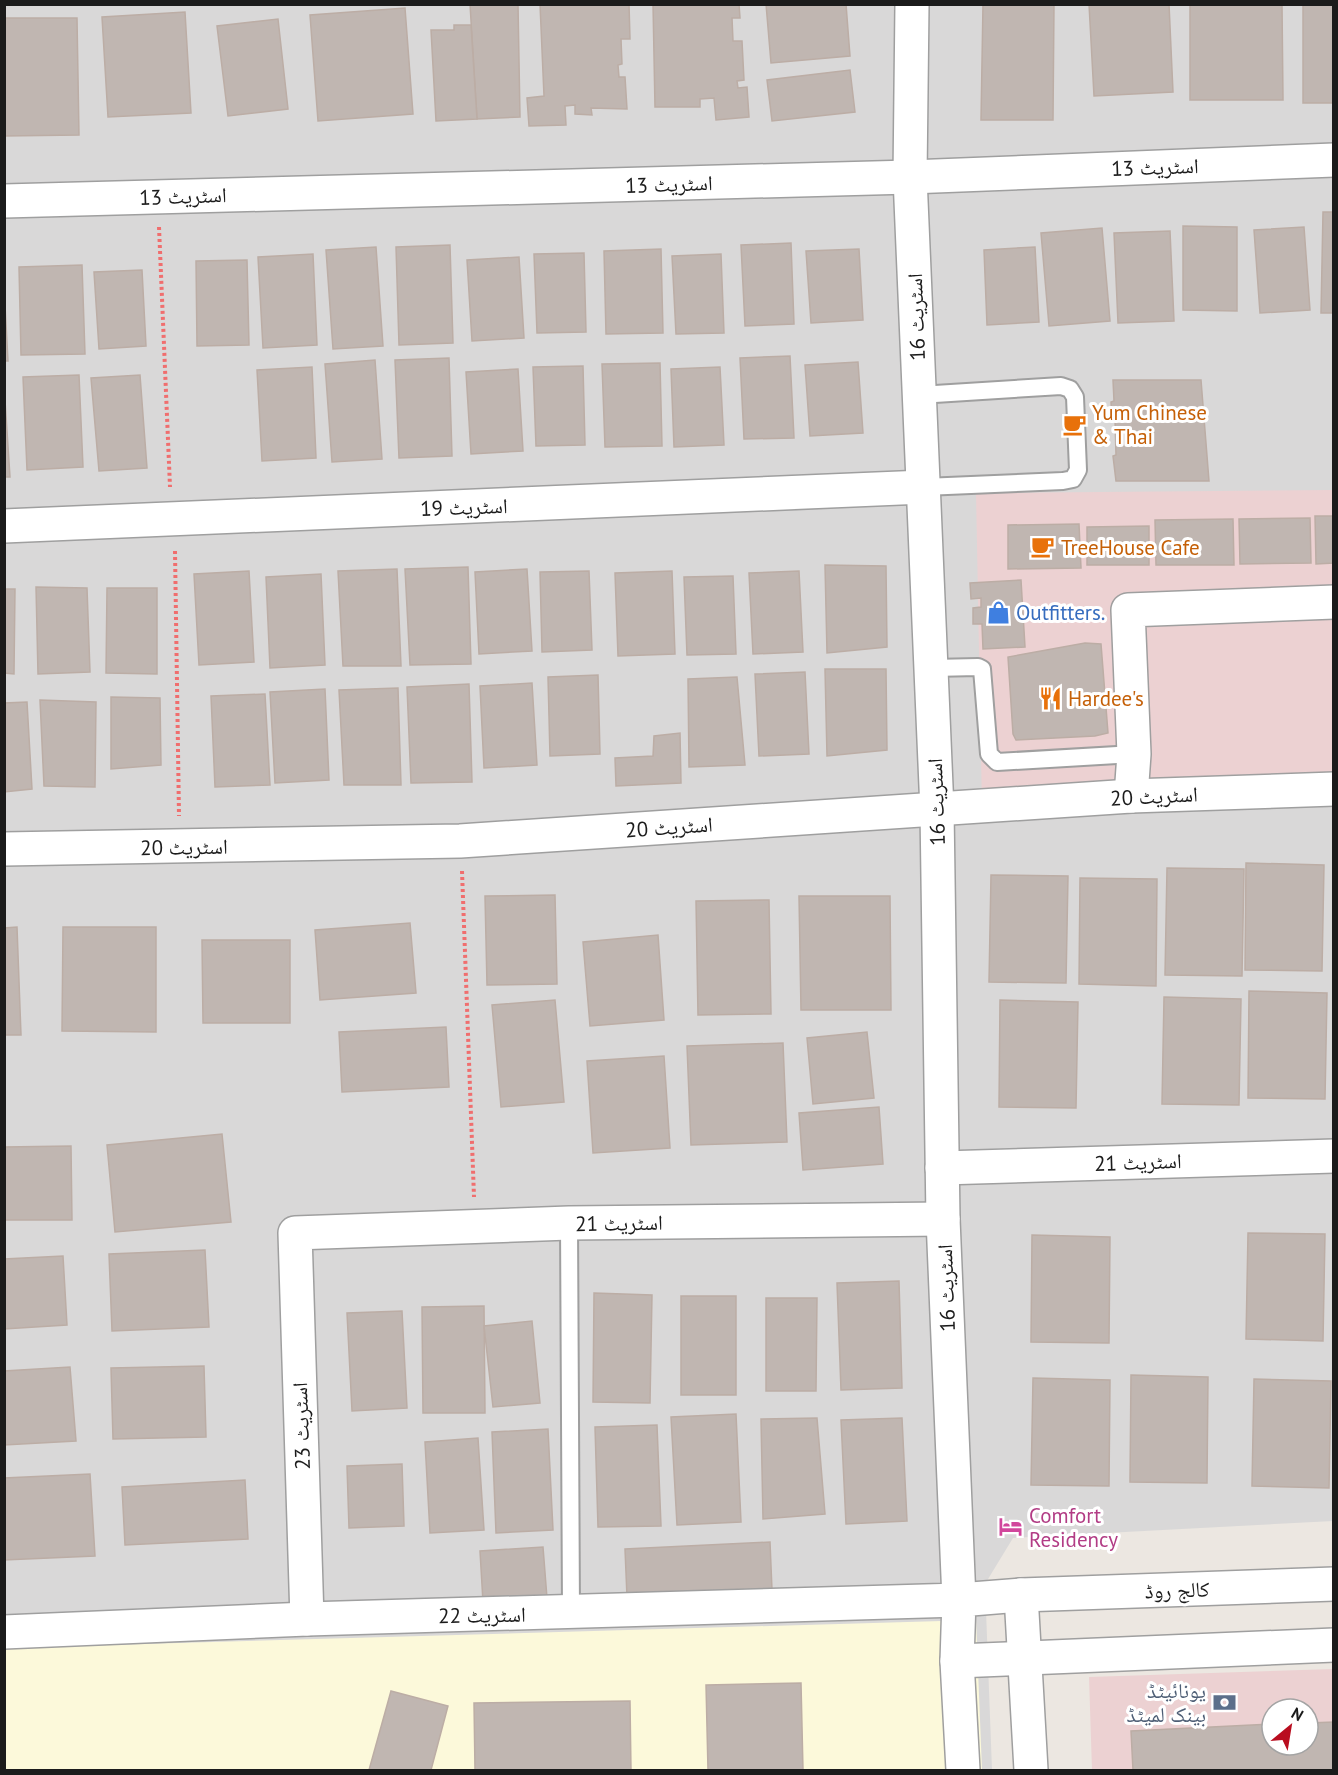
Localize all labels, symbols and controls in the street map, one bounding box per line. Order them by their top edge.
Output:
street label: اسٹریٹ 13 [1111,152,1199,182]
street label: اسٹریٹ 13 [625,169,713,199]
street label: اسٹریٹ 13 [139,181,227,211]
street label: اسٹریٹ 16 [901,273,931,361]
place label: Yum Chinese & Thai [1092,399,1207,450]
cafe icon: Yum Chinese & Thai [1061,411,1087,437]
street label: اسٹریٹ 19 [420,492,508,522]
cafe icon: TreeHouse Cafe [1030,534,1056,560]
place label: TreeHouse Cafe [1061,534,1200,561]
shop icon: Outfitters. [985,599,1011,625]
place label: Outfitters. [1016,599,1105,626]
restaurant icon: Hardee's [1037,685,1063,711]
place label: Hardee's [1068,685,1144,712]
street label: اسٹریٹ 16 [921,758,951,846]
street label: اسٹریٹ 20 [1109,780,1199,812]
street label: اسٹریٹ 20 [624,810,714,844]
street label: اسٹریٹ 20 [140,833,228,861]
street label: اسٹریٹ 21 [1094,1147,1182,1177]
street label: اسٹریٹ 21 [575,1209,663,1237]
street label: اسٹریٹ 16 [931,1244,961,1332]
street label: اسٹریٹ 23 [286,1382,316,1470]
place label: Comfort Residency [1029,1502,1118,1553]
hotel icon: Comfort Residency [998,1514,1024,1540]
street label: کالج روڈ [1144,1575,1210,1605]
street label: اسٹریٹ 22 [438,1601,526,1629]
place label: یونائیٹڈ بینک لمیٹڈ [1126,1677,1206,1728]
bank icon: یونائیٹڈ بینک لمیٹڈ [1211,1689,1237,1715]
north arrow [1260,1697,1320,1757]
text: N [1288,1703,1307,1725]

